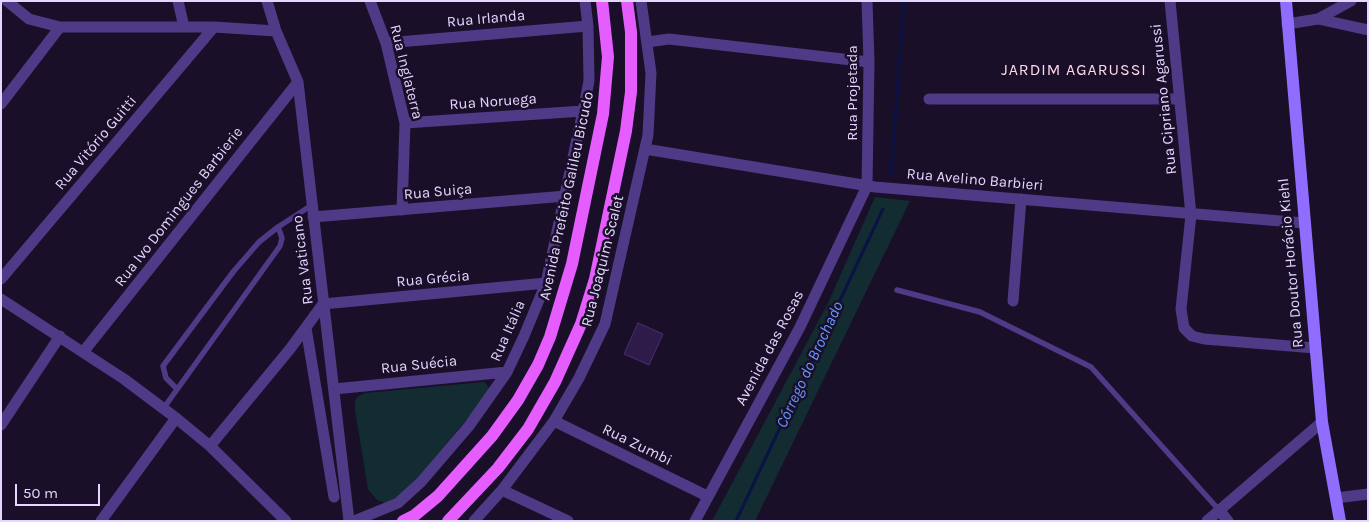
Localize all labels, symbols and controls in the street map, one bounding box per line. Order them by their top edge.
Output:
street label: Rua Irlanda [446,7,526,31]
street label: Rua Inglaterra [386,23,426,121]
street label: Rua Cipriano Agarussi [1147,23,1181,175]
street label: Rua Projetada [844,45,862,141]
district label: JARDIM AGARUSSI [999,60,1149,80]
street label: Rua Noruega [449,90,537,114]
street label: Avenida Prefeito Galileu Bicudo [536,90,598,302]
street label: Rua Vitório Guitti [51,92,141,194]
street label: Rua Ivo Domingues Barbierie [111,124,247,290]
street label: Rua Avelino Barbieri [906,165,1044,195]
street label: Rua Doutor Horácio Kiehl [1275,177,1307,349]
street label: Rua Suiça [403,180,473,204]
street label: Rua Joaquim Scalet [578,193,628,329]
street label: Rua Vaticano [289,214,317,306]
street label: Rua Grécia [396,267,470,291]
street label: Avenida das Rosas [732,287,808,409]
street label: Rua Itália [487,298,529,364]
water label: Córrego do Brochado [772,299,848,431]
street label: Rua Suécia [380,352,458,378]
street label: Rua Zumbi [599,420,675,470]
scale bar [18,474,102,506]
text: 50 m [23,484,58,502]

